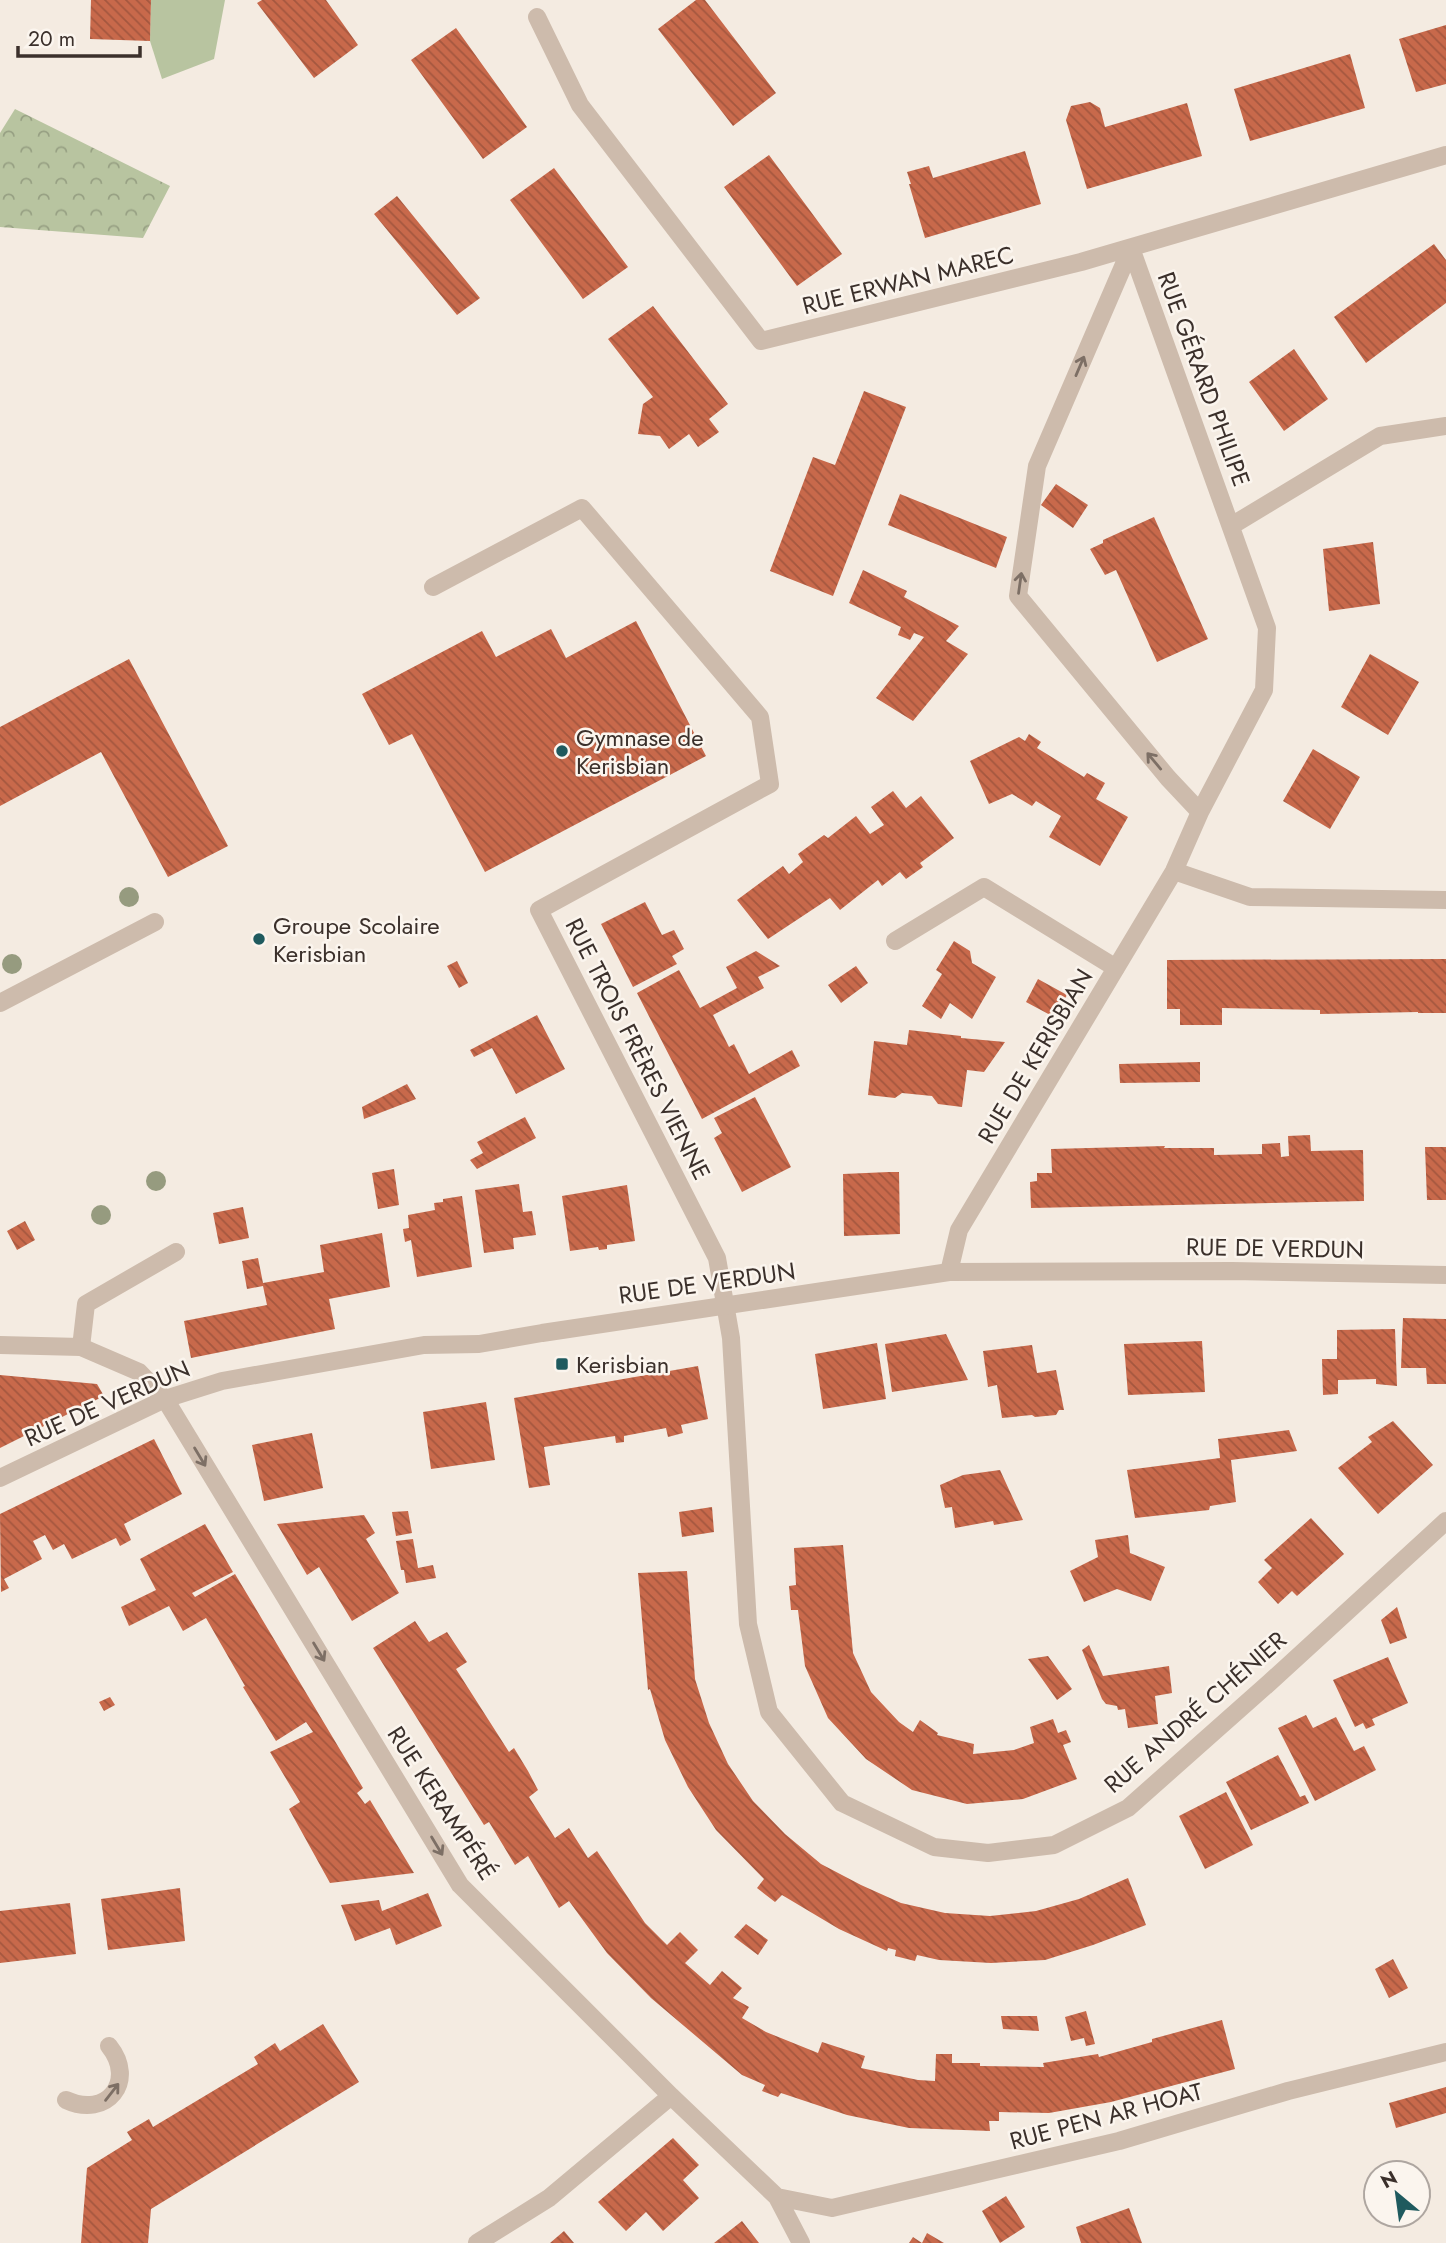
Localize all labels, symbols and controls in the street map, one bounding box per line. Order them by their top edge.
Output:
scale bar [18,14,140,58]
text: 20 m [28,24,75,54]
street label: RUE ERWAN MAREC [799,237,1017,323]
street label: RUE GÉRARD PHILIPE [1149,267,1259,491]
one-way arrow [1074,355,1087,377]
one-way arrow [1014,572,1027,595]
place label: Gymnase de Kerisbian [576,720,704,783]
marker: Gymnase de Kerisbian [554,743,570,759]
one-way arrow [1146,753,1162,771]
place label: Groupe Scolaire Kerisbian [273,908,440,971]
street label: RUE TROIS FRÈRES VIENNE [557,912,719,1186]
marker: Groupe Scolaire Kerisbian [251,931,267,947]
street label: RUE DE KERISBIAN [969,962,1101,1150]
street label: RUE DE VERDUN [1186,1229,1364,1267]
street label: RUE DE VERDUN [616,1253,798,1313]
place label: Kerisbian [576,1347,669,1382]
street label: RUE DE VERDUN [19,1351,195,1455]
marker: Kerisbian [554,1356,570,1372]
one-way arrow [194,1447,208,1467]
street label: RUE ANDRÉ CHÉNIER [1096,1623,1294,1801]
one-way arrow [312,1641,326,1661]
street label: RUE KERAMPÉRÉ [379,1719,505,1887]
one-way arrow [430,1836,444,1856]
street label: RUE PEN AR HOAT [1006,2073,1206,2159]
one-way arrow [104,2083,119,2102]
north arrow [1362,2159,1432,2229]
text: N [1376,2164,1402,2195]

